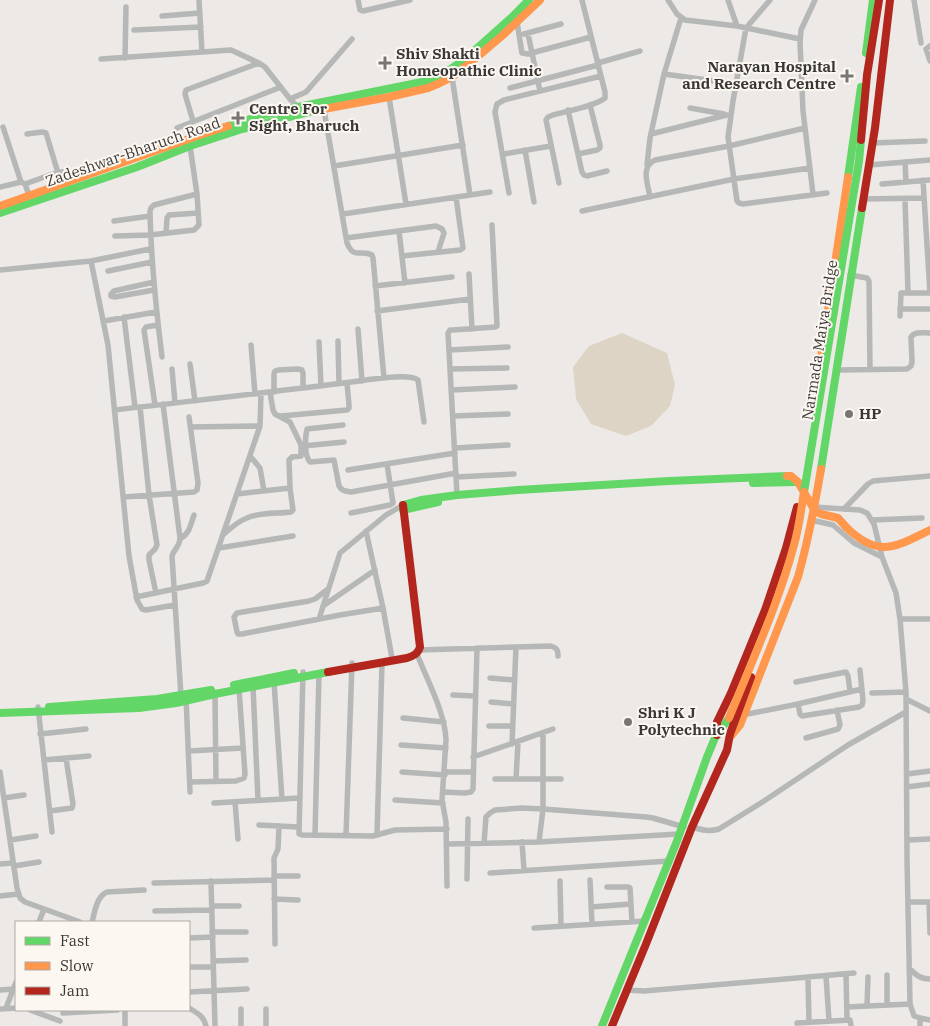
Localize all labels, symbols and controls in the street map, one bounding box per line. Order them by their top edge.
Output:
place label: Shiv Shakti Homeopathic Clinic [396,44,542,80]
marker: Shiv Shakti Homeopathic Clinic [378,56,392,70]
place label: Narayan Hospital and Research Centre [682,57,836,93]
marker: Narayan Hospital and Research Centre [840,69,854,83]
place label: Centre For Sight, Bharuch [249,99,360,135]
marker: Centre For Sight, Bharuch [231,111,245,125]
street label: Zadeshwar-Bharuch Road [43,113,223,190]
street label: Narmada Maiya Bridge [797,259,842,421]
place label: HP [859,404,881,423]
marker: HP [843,408,855,420]
place label: Shri K J Polytechnic [638,703,725,739]
marker: Shri K J Polytechnic [622,716,634,728]
legend [15,921,190,1011]
text: Fast [60,931,90,950]
text: Slow [60,956,94,975]
text: Jam [60,981,89,1000]

